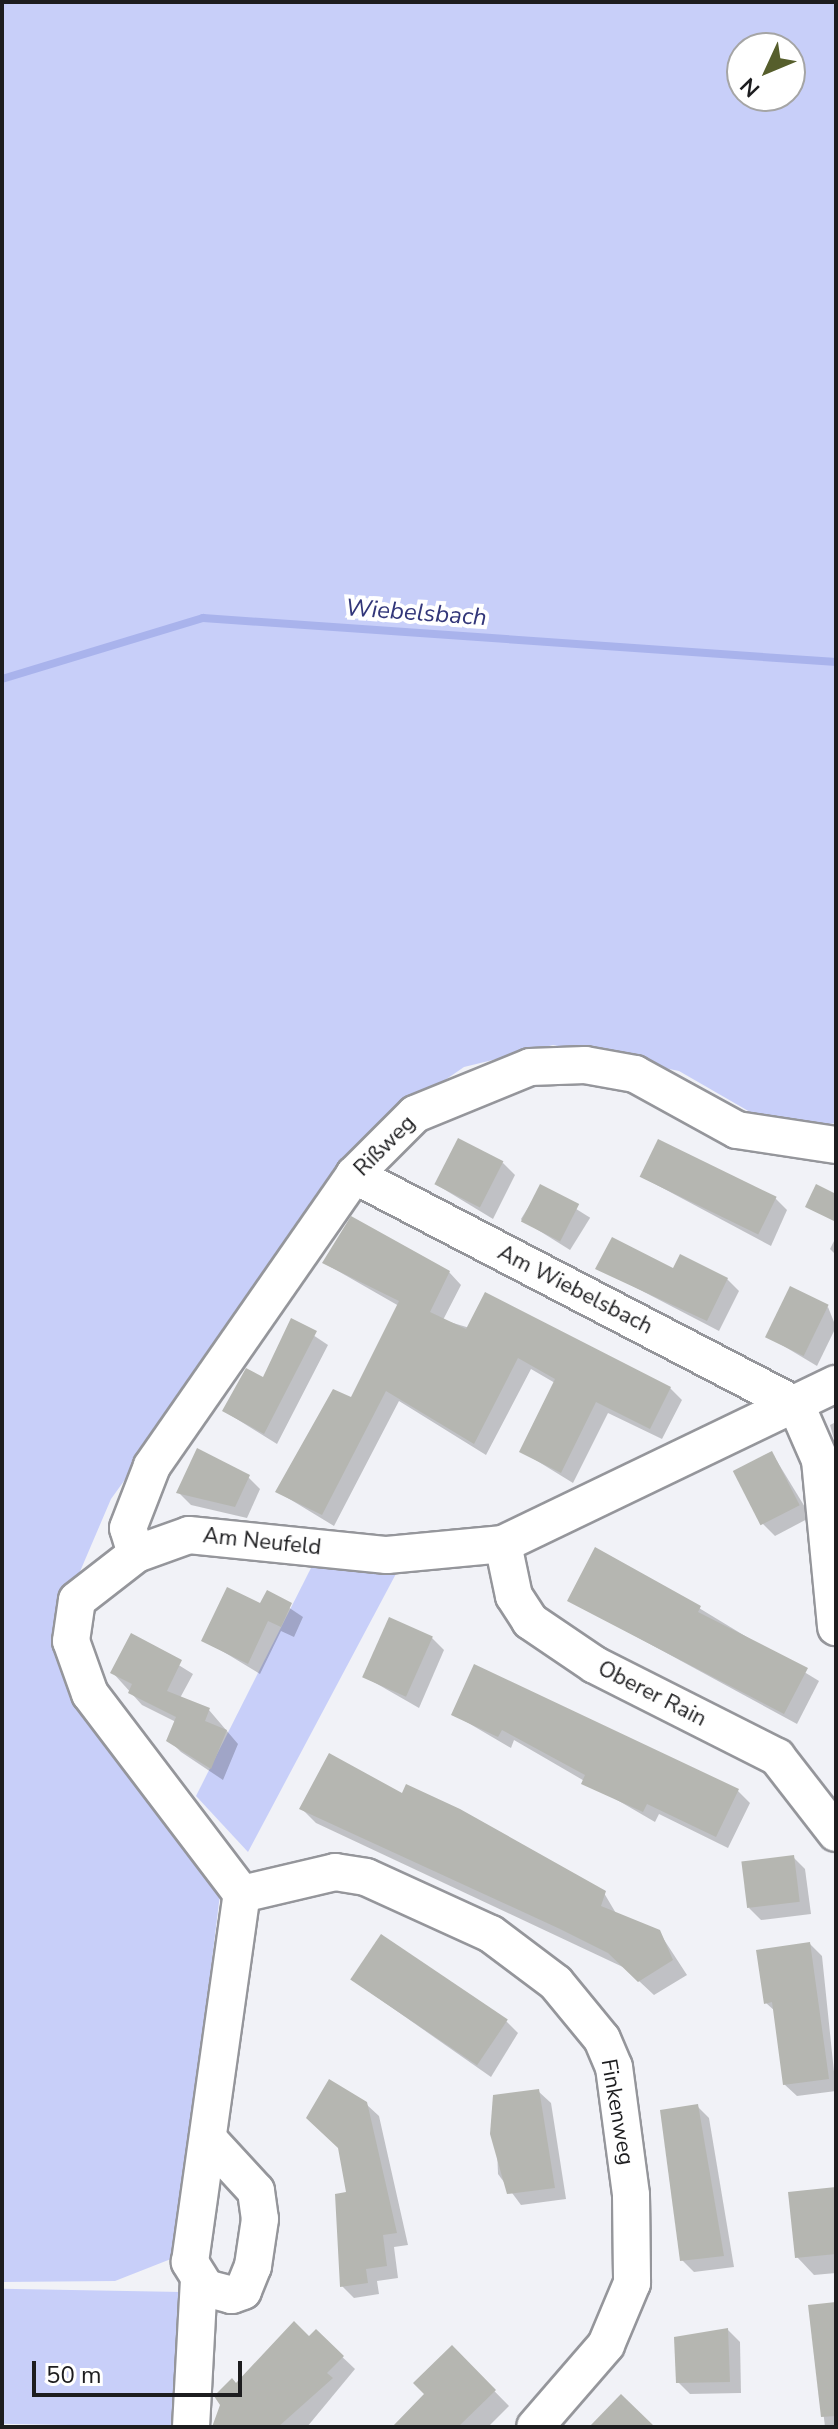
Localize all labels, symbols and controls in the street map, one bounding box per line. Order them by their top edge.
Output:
north arrow [726,32,806,112]
text: N [734,71,767,104]
water label: Wiebelsbach [344,594,488,632]
street label: Rißweg [349,1110,421,1182]
street label: Am Wiebelsbach [493,1240,657,1340]
street label: Am Neufeld [202,1523,322,1561]
street label: Oberer Rain [593,1655,711,1733]
street label: Finkenweg [595,2057,639,2167]
scale bar [36,2345,246,2395]
text: 50 m [46,2359,102,2391]

